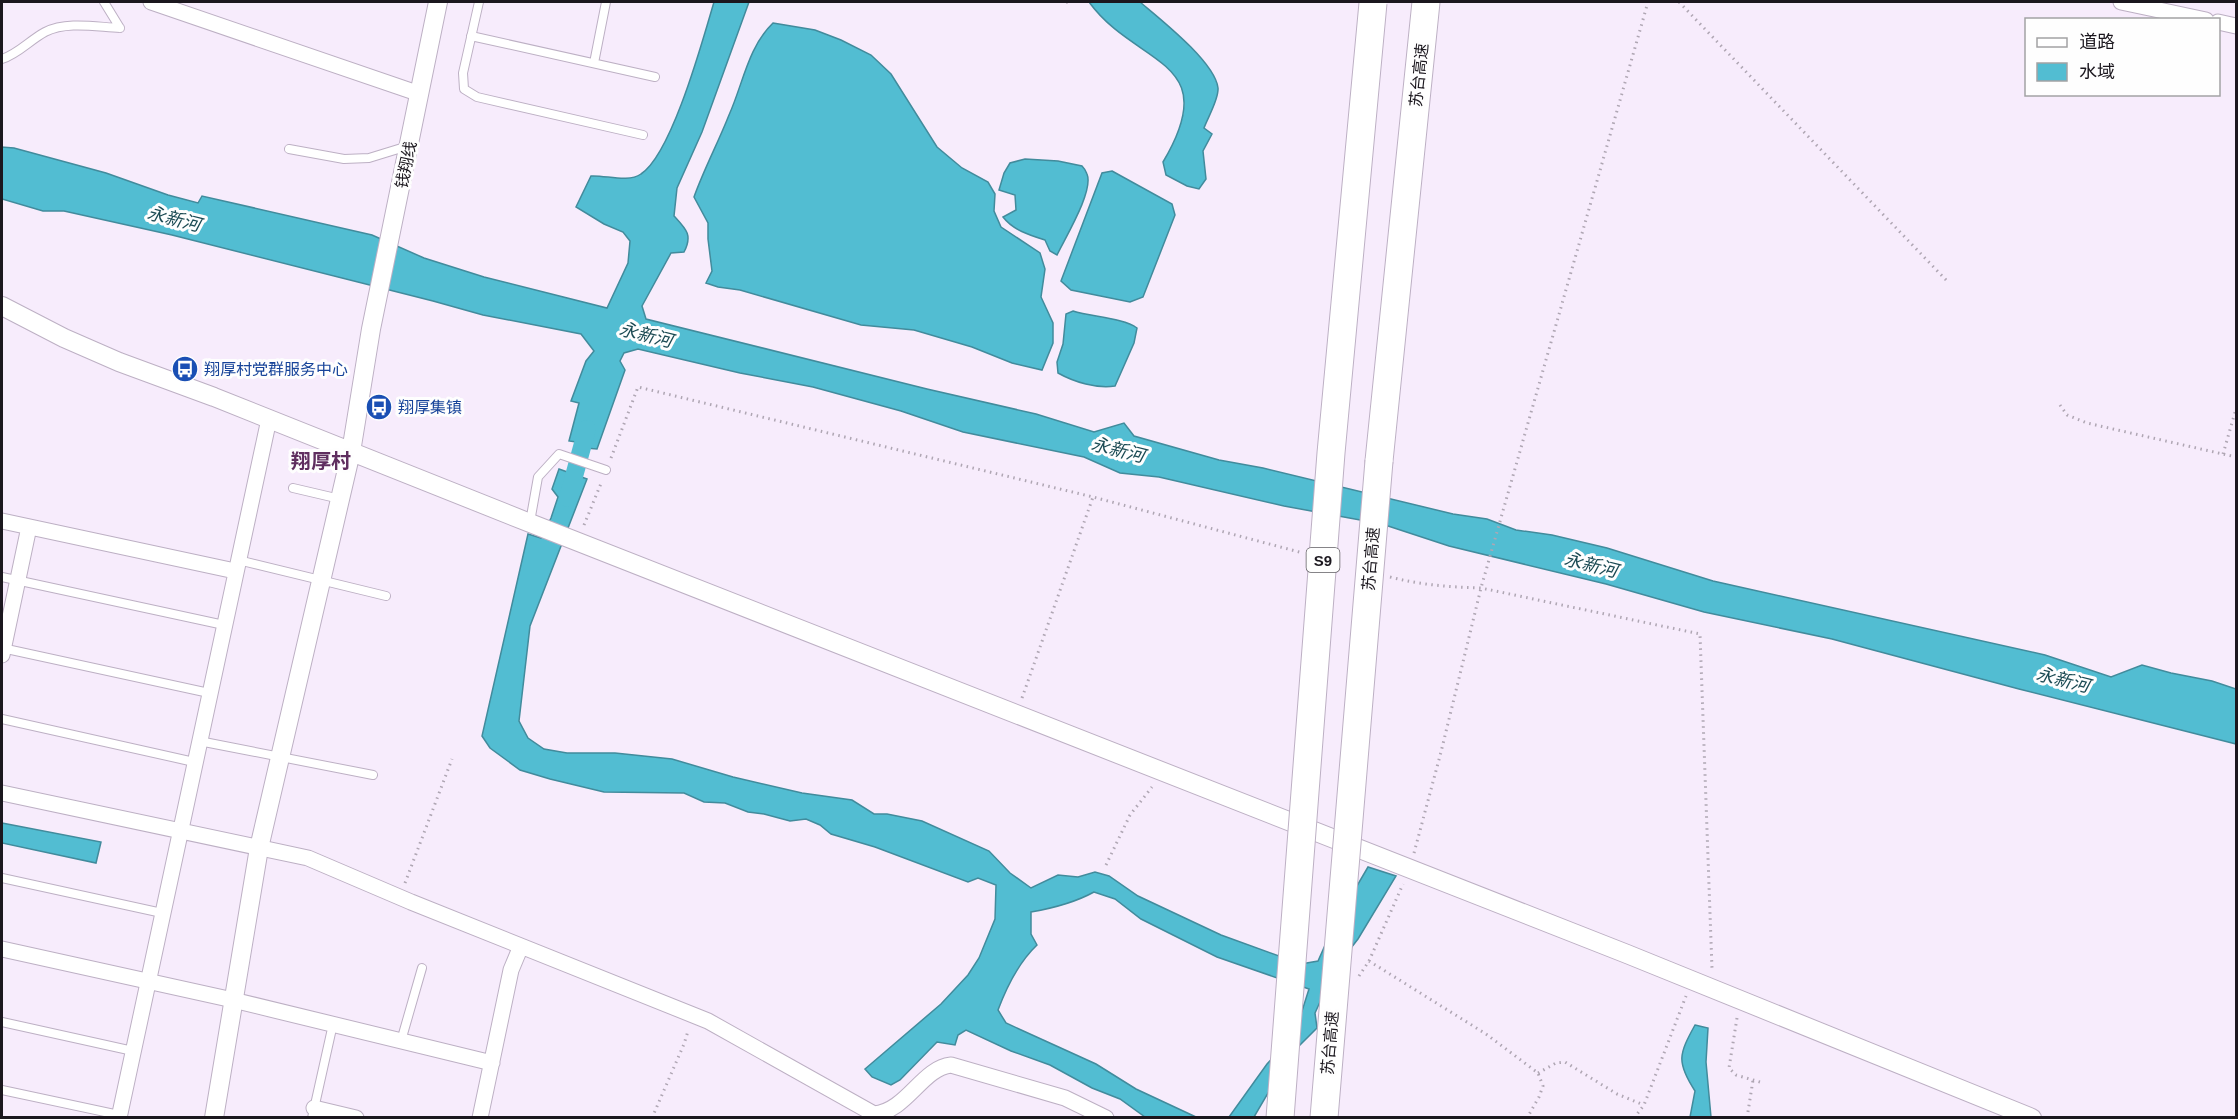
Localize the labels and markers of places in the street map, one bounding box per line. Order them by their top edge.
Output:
bus stop icon: 翔厚村党群服务中心 [170,354,200,384]
place label: 翔厚村党群服务中心 [204,361,348,378]
bus stop icon: 翔厚集镇 [364,392,394,422]
place label: 翔厚集镇 [398,399,462,416]

